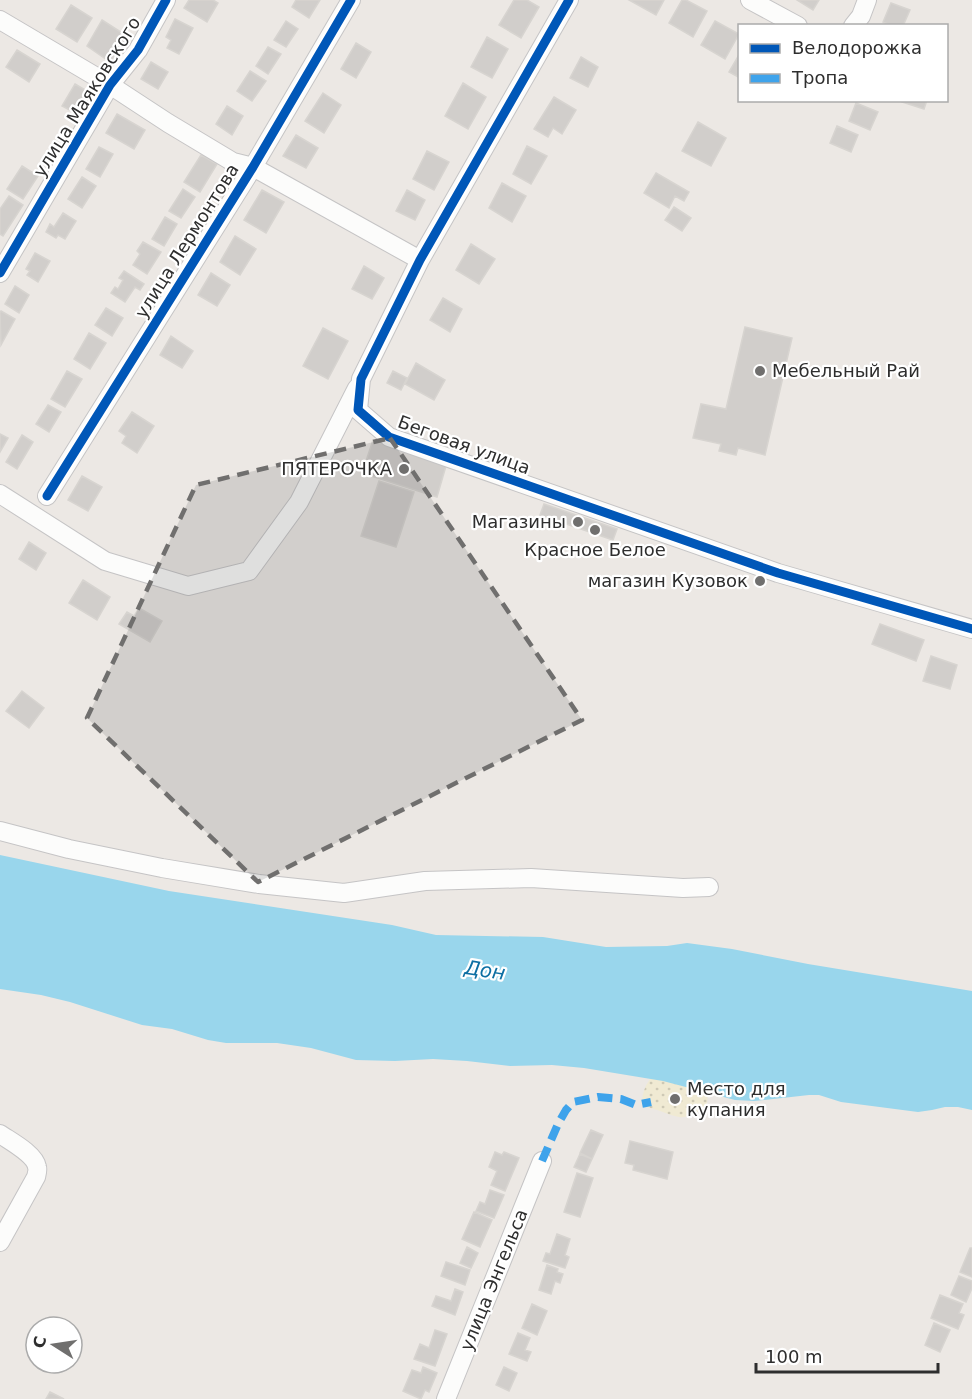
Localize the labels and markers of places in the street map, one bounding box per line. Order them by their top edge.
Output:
place label: Мебельный Рай [772,360,920,381]
marker: Мебельный Рай [753,364,767,378]
place label: ПЯТЕРОЧКА [281,458,393,479]
marker: ПЯТЕРОЧКА [397,462,411,476]
place label: Магазины [472,511,566,532]
marker: Магазины [571,515,585,529]
marker: Красное Белое [588,523,602,537]
place label: Красное Белое [524,539,666,560]
place label: магазин Кузовок [588,570,748,591]
marker: магазин Кузовок [753,574,767,588]
place label: Место для купания [687,1078,786,1120]
marker: Место для купания [668,1092,682,1106]

